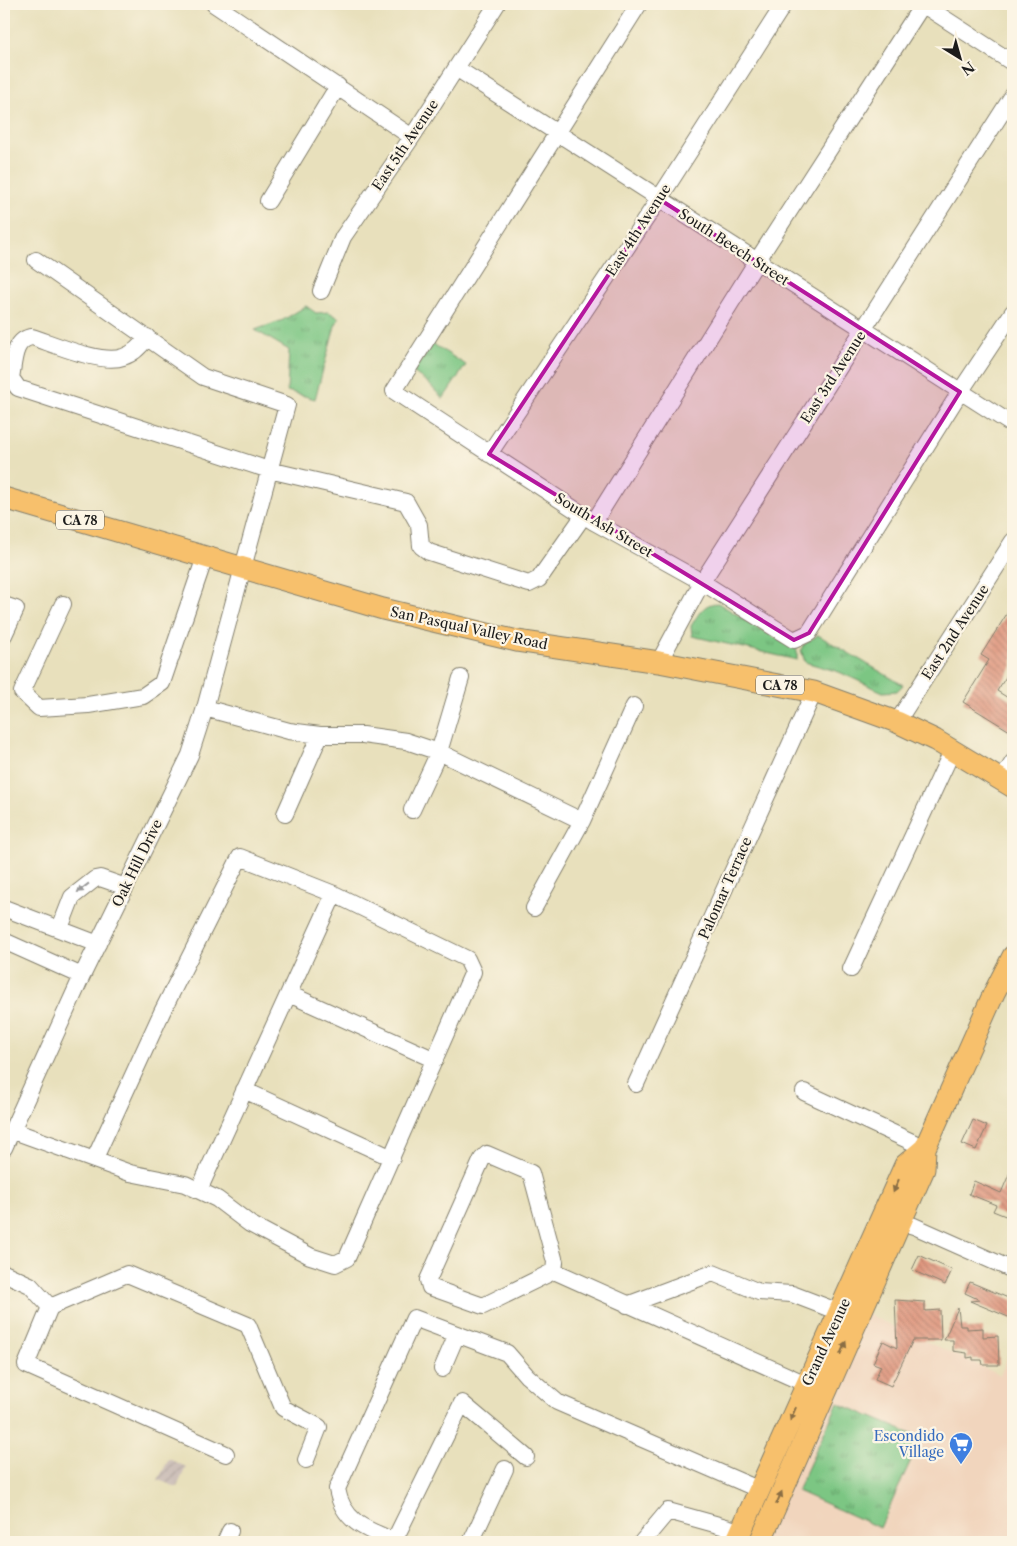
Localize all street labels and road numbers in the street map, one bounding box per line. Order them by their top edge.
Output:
street label: East 5th Avenue [368,96,442,194]
street label: East 4th Avenue [601,180,675,280]
street label: South Beech Street [675,205,793,289]
street label: East 3rd Avenue [796,327,870,427]
street label: South Ash Street [552,489,656,561]
road number: CA 78 [56,510,104,530]
street label: East 2nd Avenue [917,581,993,683]
street label: San Pasqual Valley Road [389,603,550,654]
road number: CA 78 [756,676,804,694]
street label: Oak Hill Drive [108,816,166,910]
street label: Palomar Terrace [694,834,756,942]
street label: Grand Avenue [798,1295,854,1389]

